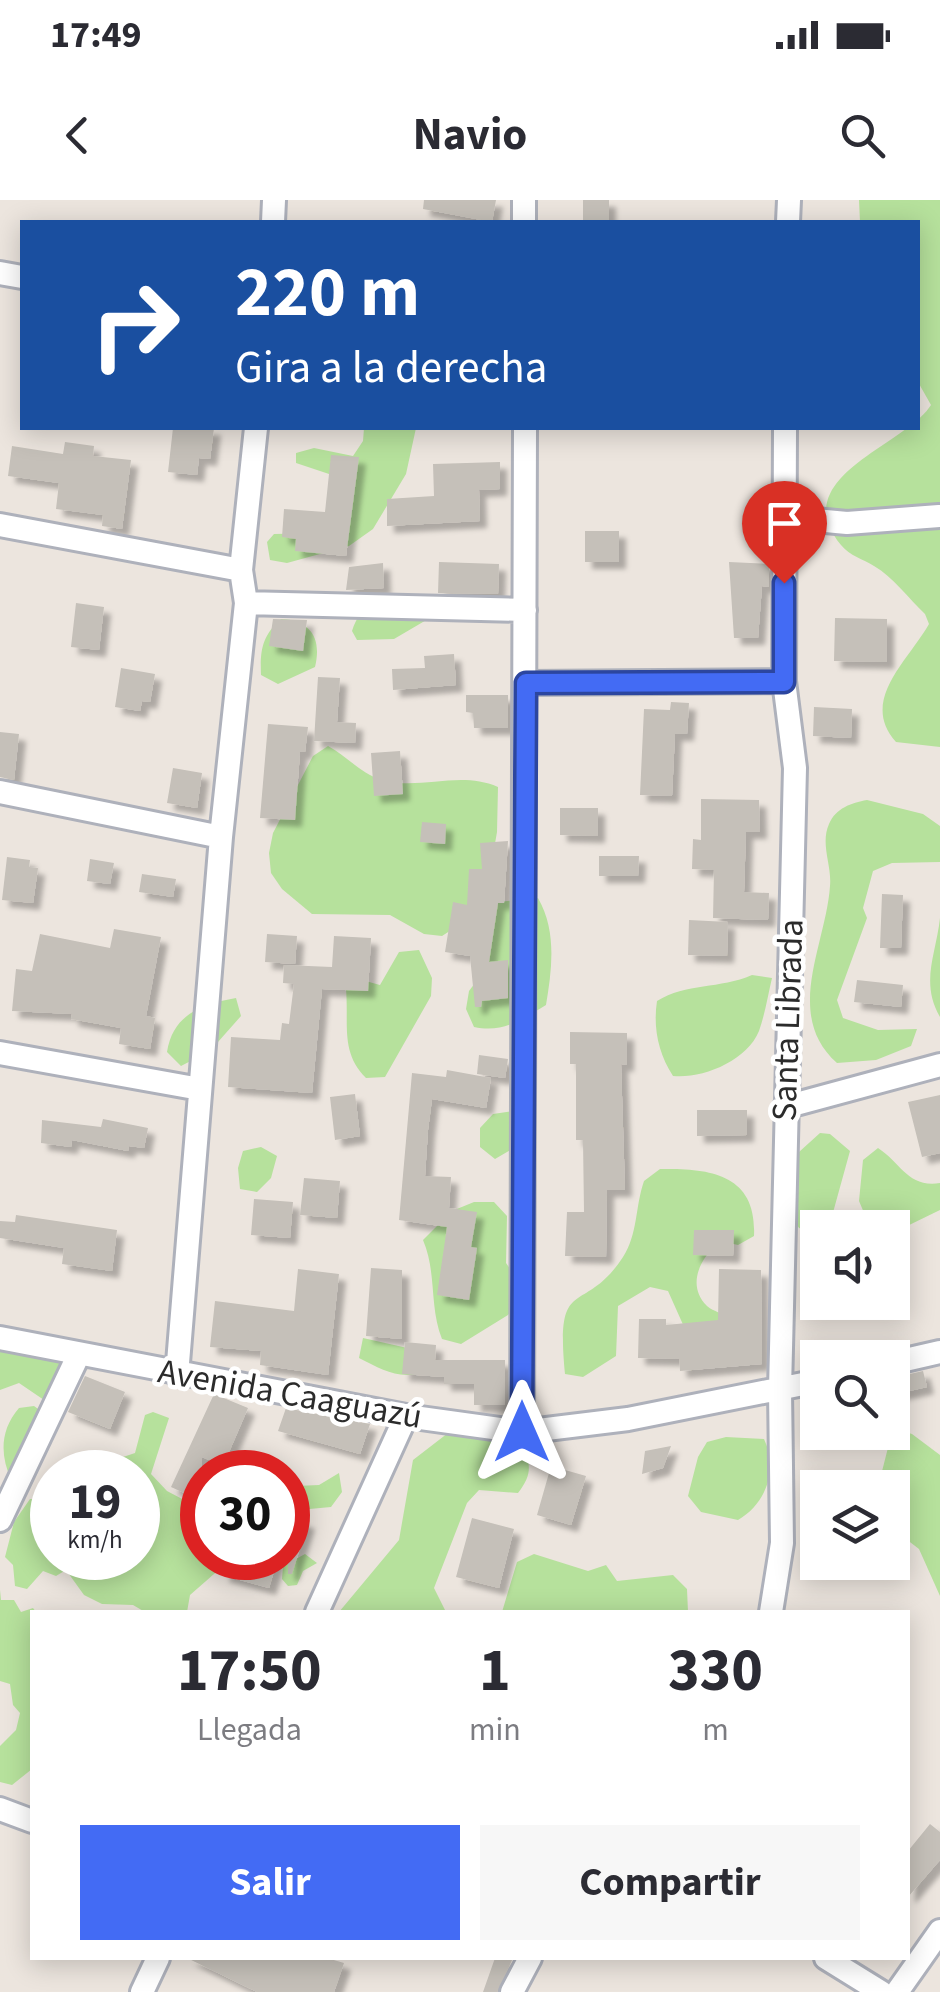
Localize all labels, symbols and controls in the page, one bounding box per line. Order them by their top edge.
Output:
text: 17:49 [50,8,142,62]
text: Navio [413,103,527,167]
icon: back [50,108,105,163]
icon: search [835,108,890,163]
text: 220 m [235,243,420,343]
icon: right [70,260,200,390]
text: Gira a la derecha [235,336,547,400]
pin [742,481,827,584]
icon: arrive [757,496,812,551]
street label: Santa Librada [759,918,817,1122]
map controls [800,1210,910,1580]
button: sound [800,1210,910,1320]
button: search [800,1340,910,1450]
street label: Avenida Caaguazú [154,1346,426,1442]
position arrow [470,1380,574,1484]
speed limit sign: 30 [180,1450,310,1580]
text: 19 [69,1467,121,1538]
button: layers [800,1470,910,1580]
text: km/h [67,1522,123,1558]
text: 17:50 [177,1629,322,1714]
text: 1 [479,1629,511,1714]
text: 330 [668,1629,763,1714]
text: Llegada [197,1707,302,1753]
text: min [469,1707,521,1753]
text: m [702,1707,729,1753]
button: Salir [80,1825,460,1940]
button: Compartir [480,1825,860,1940]

